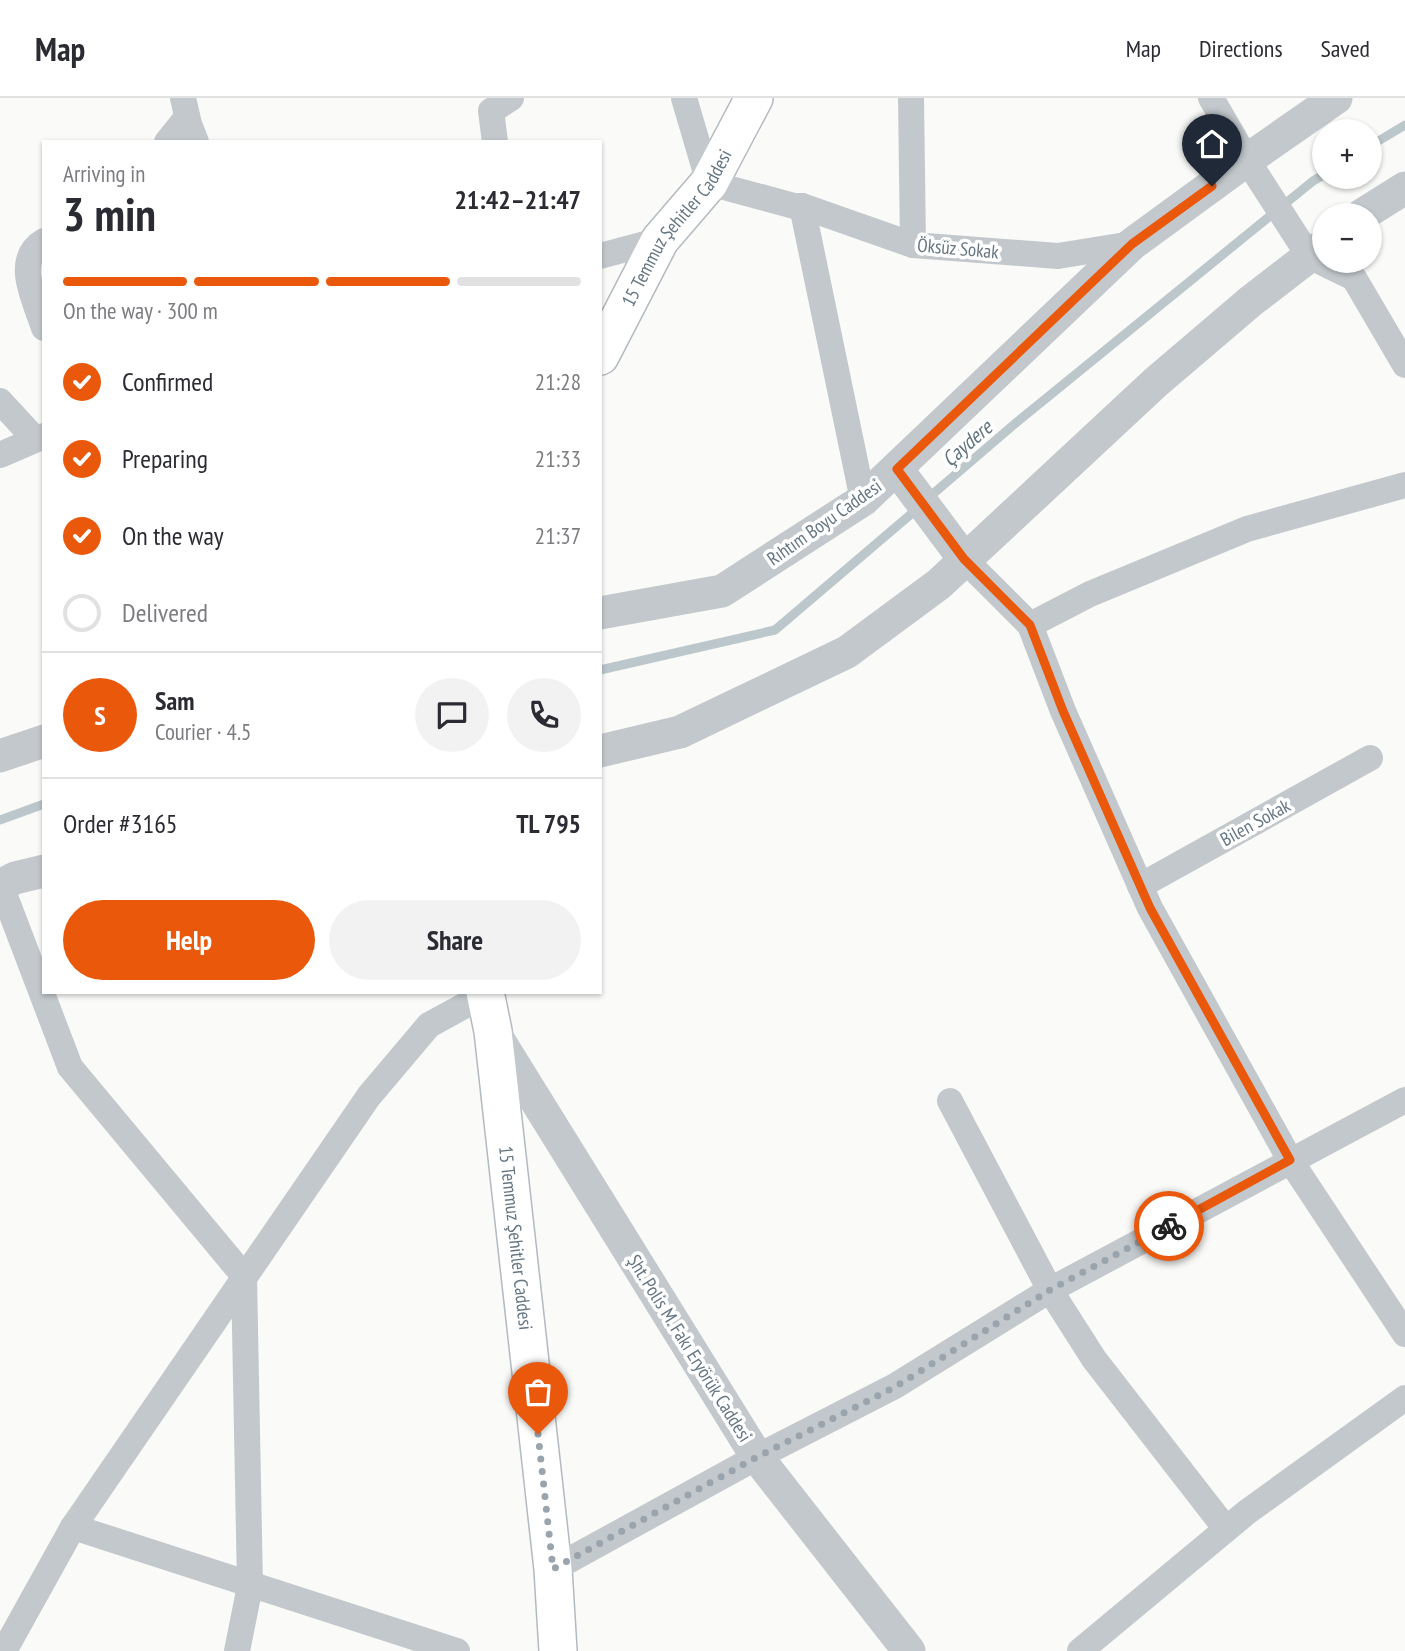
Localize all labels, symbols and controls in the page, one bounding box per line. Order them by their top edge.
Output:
text: Map [35,27,85,70]
text: Map [1126,33,1161,64]
text: Directions [1199,33,1283,64]
text: Saved [1321,33,1370,64]
pin [1182,114,1242,186]
map controls [1312,119,1382,273]
button: + [1312,119,1382,189]
icon: home [1193,125,1231,163]
street label: 15 Temmuz Şehitler Caddesi [616,145,737,310]
text: Arriving in [63,159,145,188]
text: 21:42–21:47 [454,183,581,216]
text: 3 min [63,184,156,244]
button: − [1312,203,1382,273]
street label: Öksüz Sokak [916,232,1000,264]
text: On the way · 300 m [63,296,218,325]
icon: check [63,363,101,401]
text: Confirmed [122,365,213,398]
text: 21:28 [535,367,581,396]
water label: Çaydere [936,413,999,472]
icon: check [63,440,101,478]
text: Preparing [122,442,208,475]
text: 21:33 [535,444,581,473]
street label: Rıhtım Boyu Caddesi [762,474,886,570]
icon: check [63,517,101,555]
text: On the way [122,519,224,552]
text: 21:37 [535,521,581,550]
text: Delivered [122,596,208,629]
button: chat [415,678,489,752]
button: phone [507,678,581,752]
text: Sam [155,684,194,717]
text: S [94,699,106,732]
text: Courier · 4.5 [155,717,251,746]
street label: Bilen Sokak [1216,793,1295,851]
text: Order #3165 [63,807,178,840]
text: TL 795 [516,807,581,840]
button: Help [63,900,315,980]
button: Share [329,900,581,980]
street label: 15 Temmuz Şehitler Caddesi [494,1145,538,1331]
courier [1134,1191,1204,1261]
icon: bike [1150,1207,1188,1245]
street label: Şht. Polis M. Fakı Eryörük Caddesi [623,1250,757,1446]
pin [508,1362,568,1434]
icon: bag [519,1373,557,1411]

